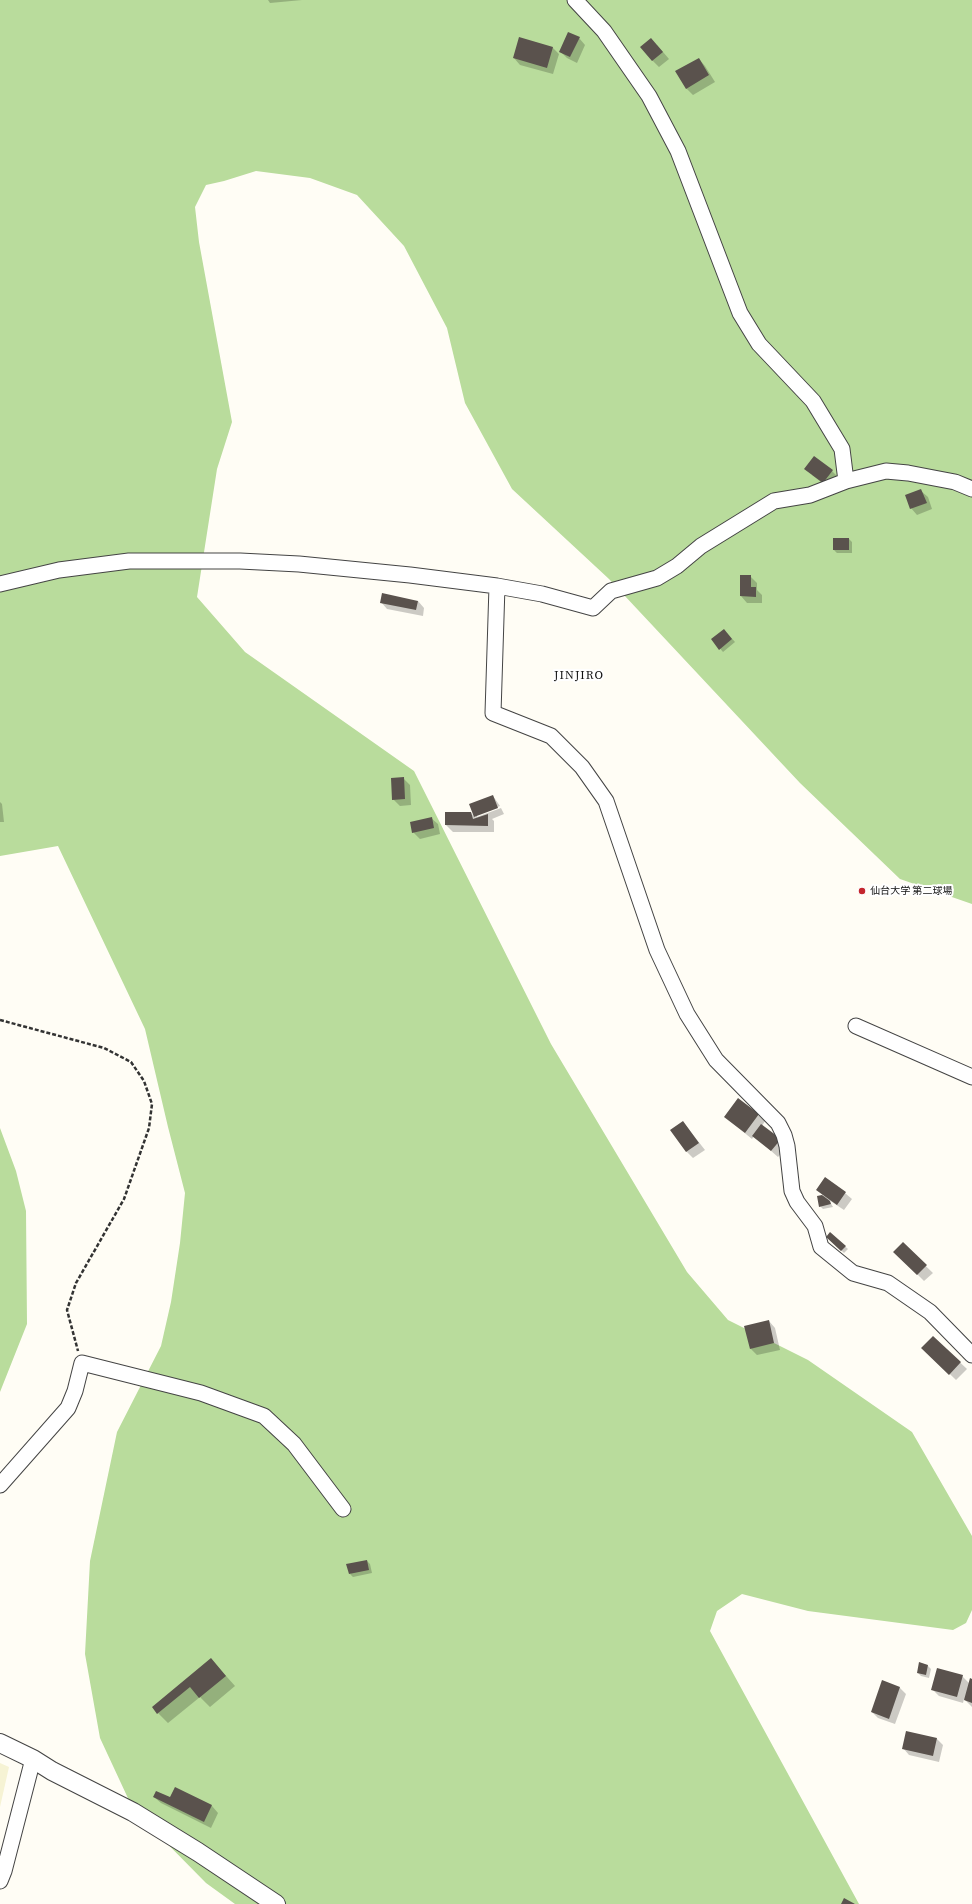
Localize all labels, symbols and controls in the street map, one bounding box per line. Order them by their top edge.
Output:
district label: JINJIRO [554,669,604,683]
place label: 仙台大学 第二球場 [870,885,952,897]
marker: 仙台大学 第二球場 [857,886,867,896]

